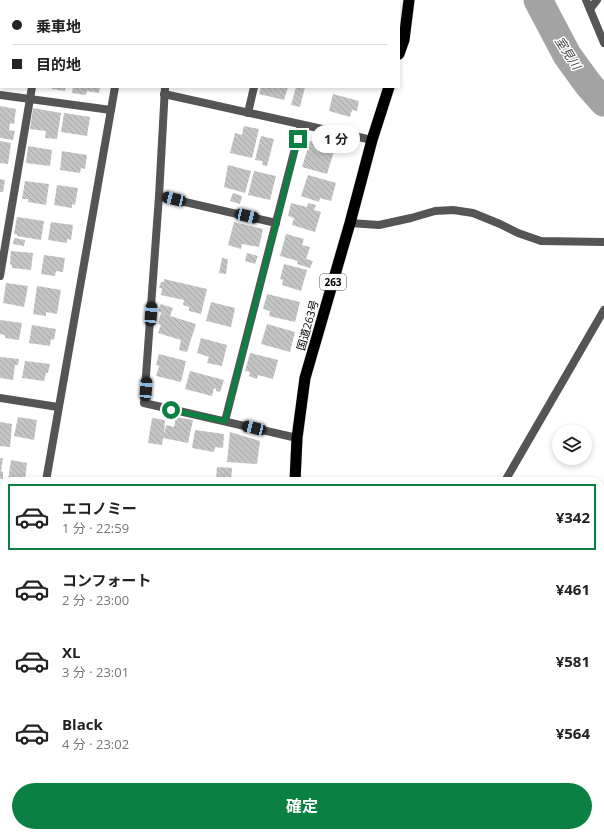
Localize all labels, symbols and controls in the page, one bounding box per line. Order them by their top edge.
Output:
text: 乗車地 [36,16,81,36]
water label: 室見川 [551,33,586,74]
text: 目的地 [36,54,81,74]
callout: 1 分 [312,125,360,153]
route end [289,130,307,148]
text: 1 分 [324,130,348,148]
car [161,190,187,208]
car [234,207,260,225]
road number: 263 [320,274,346,290]
street label: 国道263号 [293,298,321,352]
car [144,302,158,326]
car [139,377,153,401]
route start [162,401,180,419]
car [241,419,267,437]
map controls [552,425,592,465]
button: layers [552,425,592,465]
text: エコノミー [62,498,137,518]
icon: car [14,499,50,535]
text: ¥342 [556,507,590,527]
text: 1 分 · 22:59 [62,519,129,537]
text: コンフォート [62,570,152,590]
icon: car [14,571,50,607]
text: ¥461 [556,579,590,599]
text: 2 分 · 23:00 [62,591,129,609]
text: XL [62,642,80,662]
icon: car [14,643,50,679]
text: ¥581 [556,651,590,671]
text: 3 分 · 23:01 [62,663,129,681]
text: Black [62,714,103,734]
icon: car [14,715,50,751]
text: ¥564 [556,723,590,743]
text: 4 分 · 23:02 [62,735,129,753]
button: 確定 [12,783,592,829]

